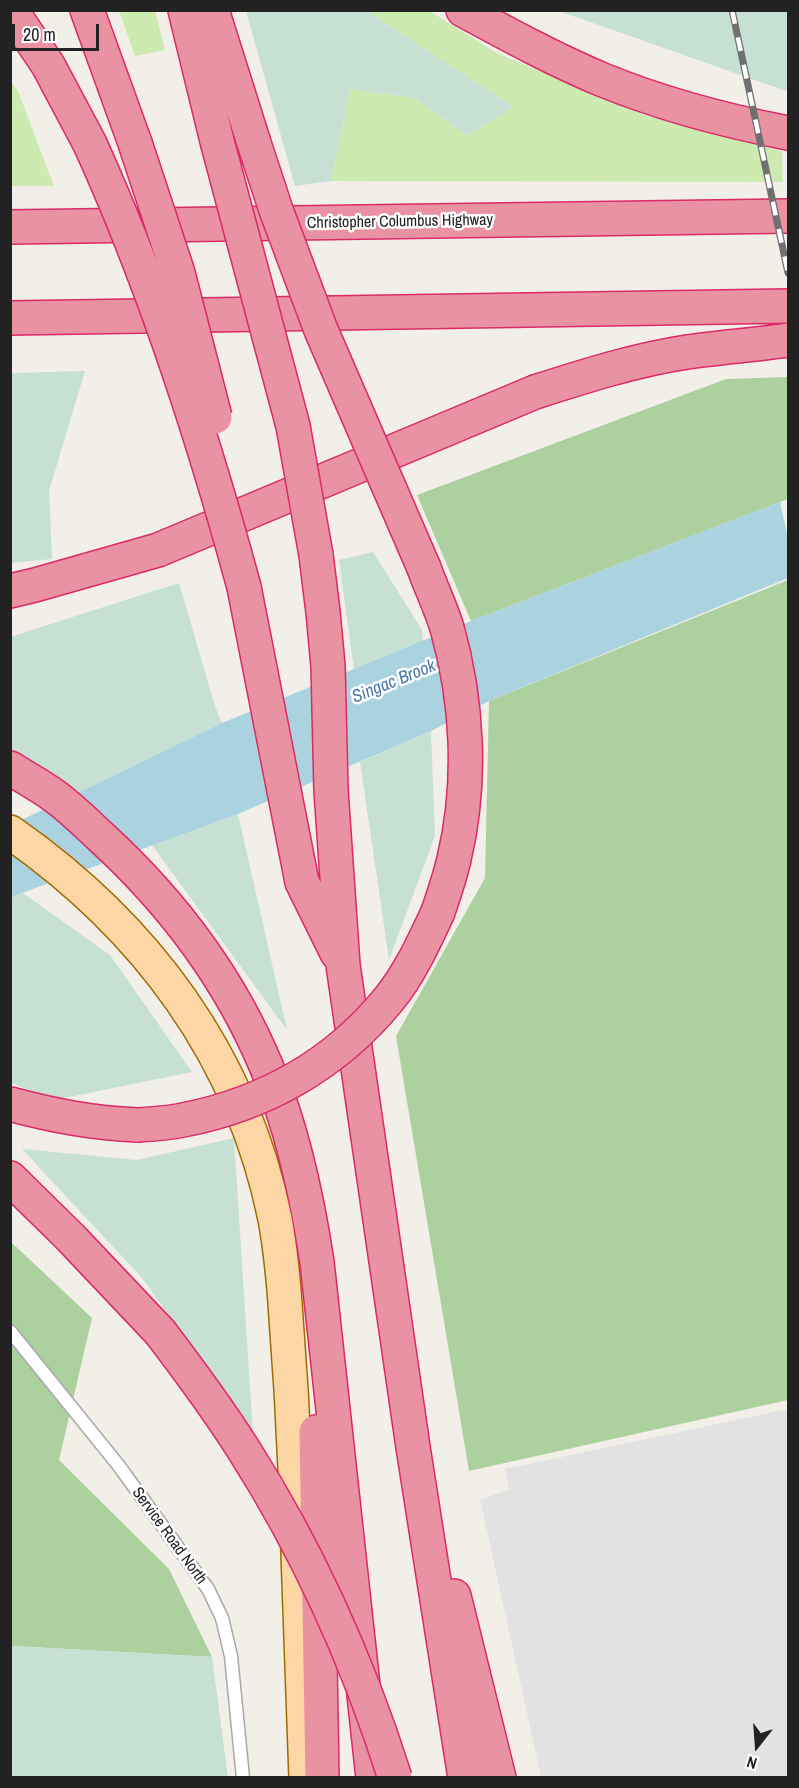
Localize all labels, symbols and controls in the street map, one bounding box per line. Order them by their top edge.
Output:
scale bar [15,12,102,50]
text: 20 m [23,22,56,47]
street label: Christopher Columbus Highway [307,211,493,233]
water label: Singac Brook [349,655,439,709]
street label: Service Road North [127,1484,211,1588]
north arrow [727,1716,787,1776]
text: N [744,1751,759,1775]

